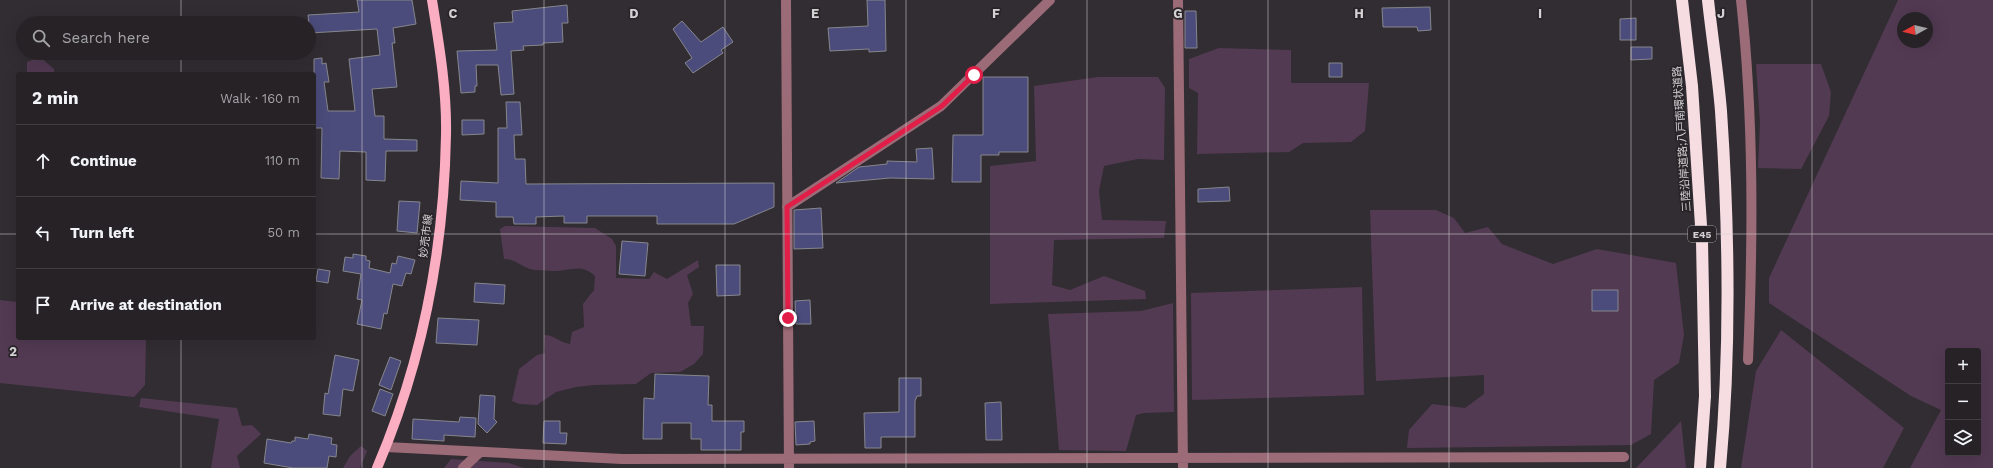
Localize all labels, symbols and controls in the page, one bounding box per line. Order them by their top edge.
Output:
text: C [449,6,458,21]
text: D [629,6,639,21]
text: E [811,6,819,21]
text: F [992,6,1000,21]
text: G [1173,6,1183,21]
text: H [1354,6,1364,21]
text: I [1538,6,1542,21]
text: J [1717,6,1725,21]
north arrow [1897,12,1933,48]
search box [16,16,316,60]
icon: search [30,27,52,49]
text: Search here [62,29,150,47]
route start [965,66,983,84]
street label: 三陸沿岸道路;八戸南環状道路 [1670,66,1694,212]
text: 2 min [32,88,78,108]
text: Walk · 160 m [220,91,300,106]
icon: ahead [32,150,54,172]
text: Continue [70,152,137,170]
text: 110 m [265,153,300,168]
street label: 妙売市線 [417,213,435,259]
icon: left [32,222,54,244]
text: Turn left [70,224,134,242]
text: 50 m [268,225,300,240]
road number: E45 [1688,226,1716,242]
icon: arrive [32,294,54,316]
text: Arrive at destination [70,296,222,314]
route end [779,309,797,327]
text: 2 [9,344,17,359]
map controls [1945,348,1981,456]
button: + [1945,348,1981,384]
button: − [1945,384,1981,420]
button: layers [1945,420,1981,456]

